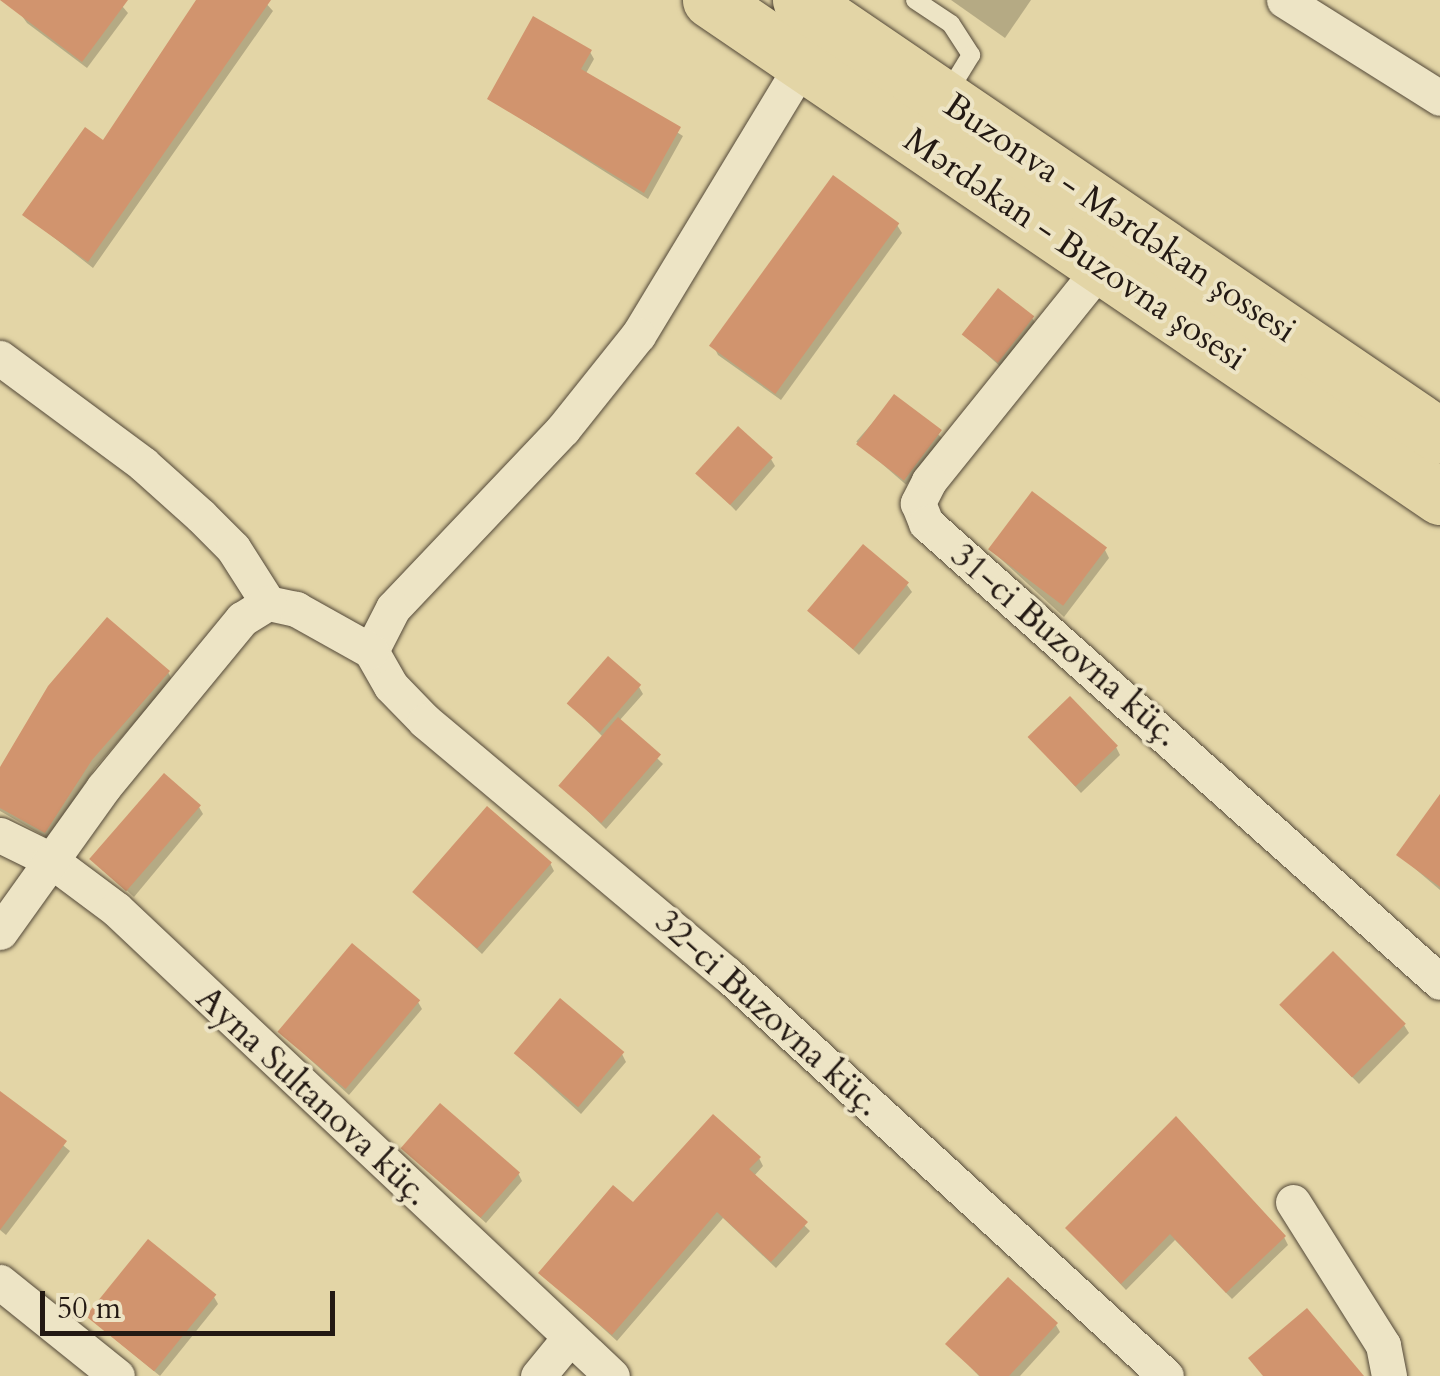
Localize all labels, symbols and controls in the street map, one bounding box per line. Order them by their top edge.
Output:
street label: Buzonva - Mərdəkan şossesi [936,84,1304,352]
street label: Mərdəkan - Buzovna şosesi [896,119,1254,379]
street label: 31-ci Buzovna küç. [942,534,1188,756]
street label: 32-ci Buzovna küç. [647,901,889,1125]
street label: Ayna Sultanova küç. [188,977,438,1215]
scale bar [45,1271,340,1333]
text: 50 m [57,1288,121,1329]

